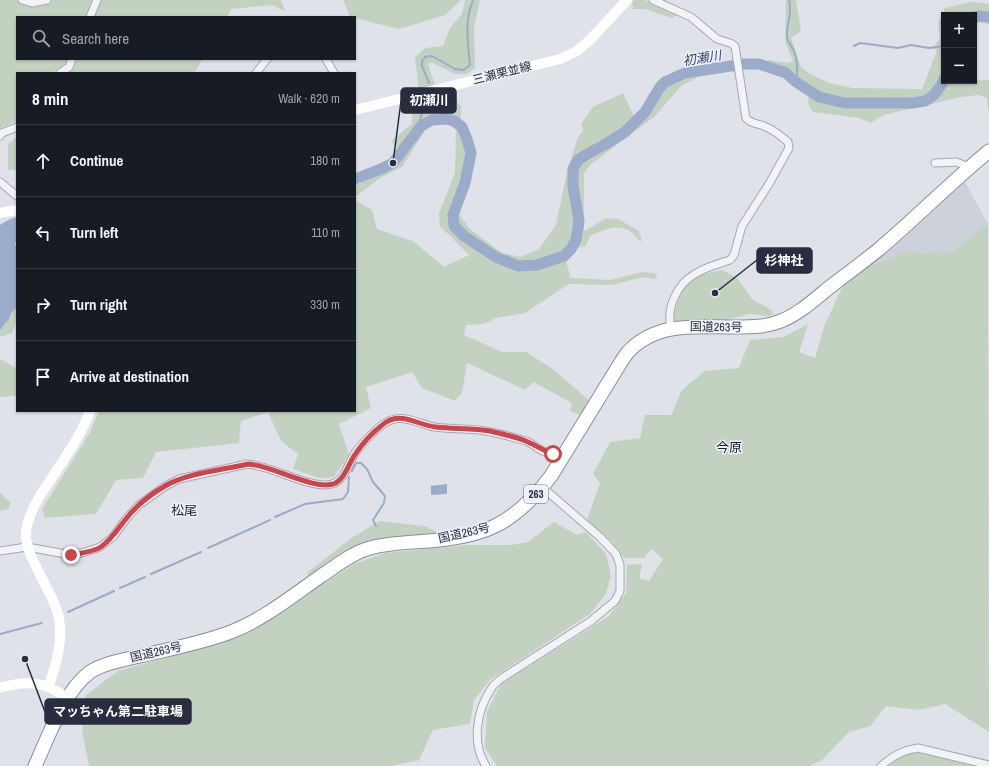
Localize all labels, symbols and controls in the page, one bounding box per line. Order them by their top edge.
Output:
map controls [941,12,977,84]
button: + [941,12,977,48]
search box [16,16,356,60]
icon: search [30,27,52,49]
text: Search here [62,28,129,49]
water label: 初瀬川 [681,46,725,69]
button: − [941,48,977,84]
street label: 三瀬栗並線 [471,58,533,88]
text: 8 min [32,87,68,110]
callout: 初瀬川 [401,88,456,113]
text: Walk · 620 m [278,90,340,107]
text: 初瀬川 [409,92,449,109]
icon: ahead [32,150,54,172]
text: Continue [70,150,123,171]
text: 180 m [310,152,340,169]
icon: left [32,222,54,244]
text: Turn left [70,222,118,243]
text: 110 m [311,224,340,241]
callout: 杉神社 [757,248,812,273]
text: 杉神社 [764,252,804,269]
icon: right [32,294,54,316]
text: Turn right [70,294,127,315]
text: 330 m [310,296,340,313]
street label: 国道263号 [690,319,742,335]
icon: arrive [32,366,54,388]
text: Arrive at destination [70,366,189,387]
district label: 今原 [716,439,742,456]
route start [544,445,562,463]
road number: 263 [524,485,548,503]
district label: 松尾 [171,502,197,519]
street label: 国道263号 [437,519,491,547]
route end [62,546,80,564]
street label: 国道263号 [129,638,183,666]
callout: マッちゃん第二駐車場 [45,699,191,724]
text: マッちゃん第二駐車場 [53,703,183,720]

